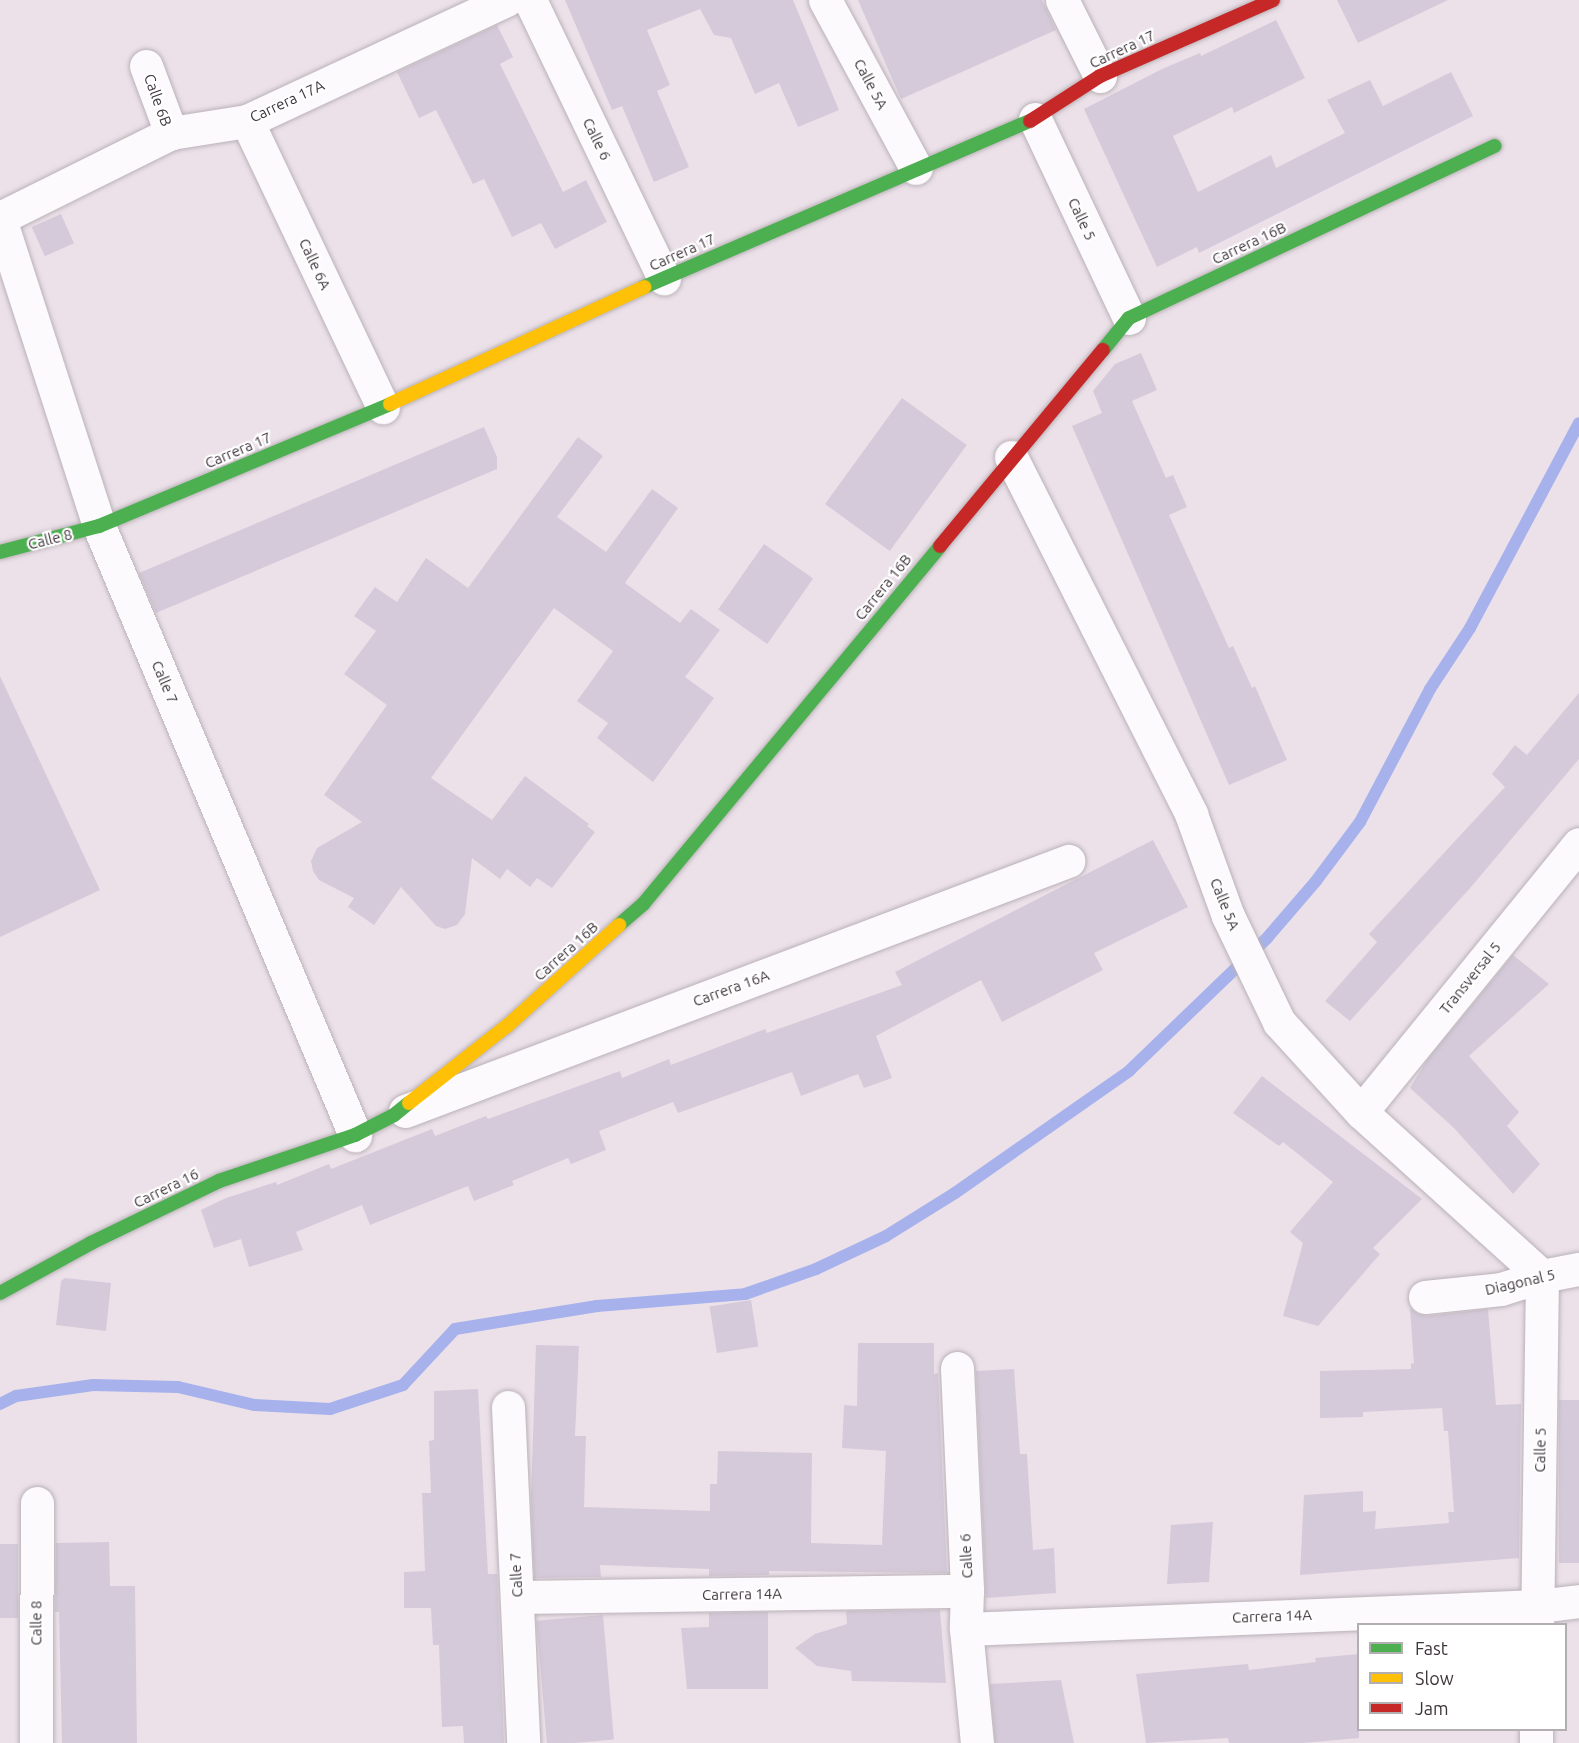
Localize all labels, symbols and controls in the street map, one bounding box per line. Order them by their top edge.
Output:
street label: Carrera 17 [1086,26,1158,72]
street label: Calle 5A [850,56,892,112]
street label: Calle 6B [140,71,176,129]
street label: Carrera 17A [247,76,327,126]
street label: Calle 6 [579,115,615,163]
street label: Calle 5 [1064,195,1100,243]
street label: Carrera 16B [1209,218,1289,268]
street label: Carrera 17 [646,229,718,275]
street label: Calle 6A [295,235,335,293]
street label: Carrera 17 [202,428,274,472]
street label: Calle 8 [26,525,74,553]
street label: Carrera 16B [851,550,915,624]
street label: Calle 7 [148,658,182,706]
street label: Calle 5A [1206,875,1244,933]
street label: Carrera 16B [530,918,602,984]
street label: Transversal 5 [1435,938,1505,1018]
street label: Carrera 16A [690,966,772,1010]
street label: Carrera 16 [130,1165,202,1211]
street label: Diagonal 5 [1483,1265,1557,1299]
street label: Calle 5 [1531,1427,1549,1473]
street label: Calle 6 [956,1533,976,1579]
street label: Calle 7 [506,1552,526,1598]
street label: Carrera 14A [702,1584,782,1604]
street label: Calle 8 [27,1601,45,1645]
street label: Carrera 14A [1232,1606,1312,1626]
legend [1357,1623,1567,1731]
text: Fast [1415,1638,1448,1658]
text: Slow [1415,1668,1454,1688]
text: Jam [1415,1698,1449,1718]

